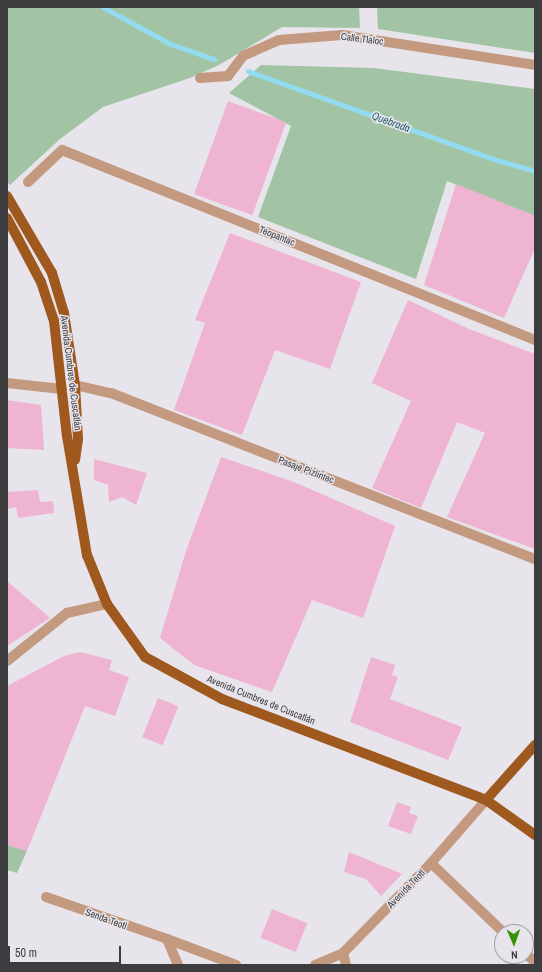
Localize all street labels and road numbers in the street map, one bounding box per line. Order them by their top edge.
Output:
street label: Calle Tlaloc [340,30,384,48]
street label: Teopantac [257,223,297,249]
street label: Avenida Cumbres de Cuscatlán [58,315,84,431]
street label: Pasaje Pizlintec [276,454,336,486]
street label: Avenida Cumbres de Cuscatlán [205,673,317,727]
street label: Avenida Teotl [384,867,428,911]
street label: Senda Teotl [84,906,128,932]

